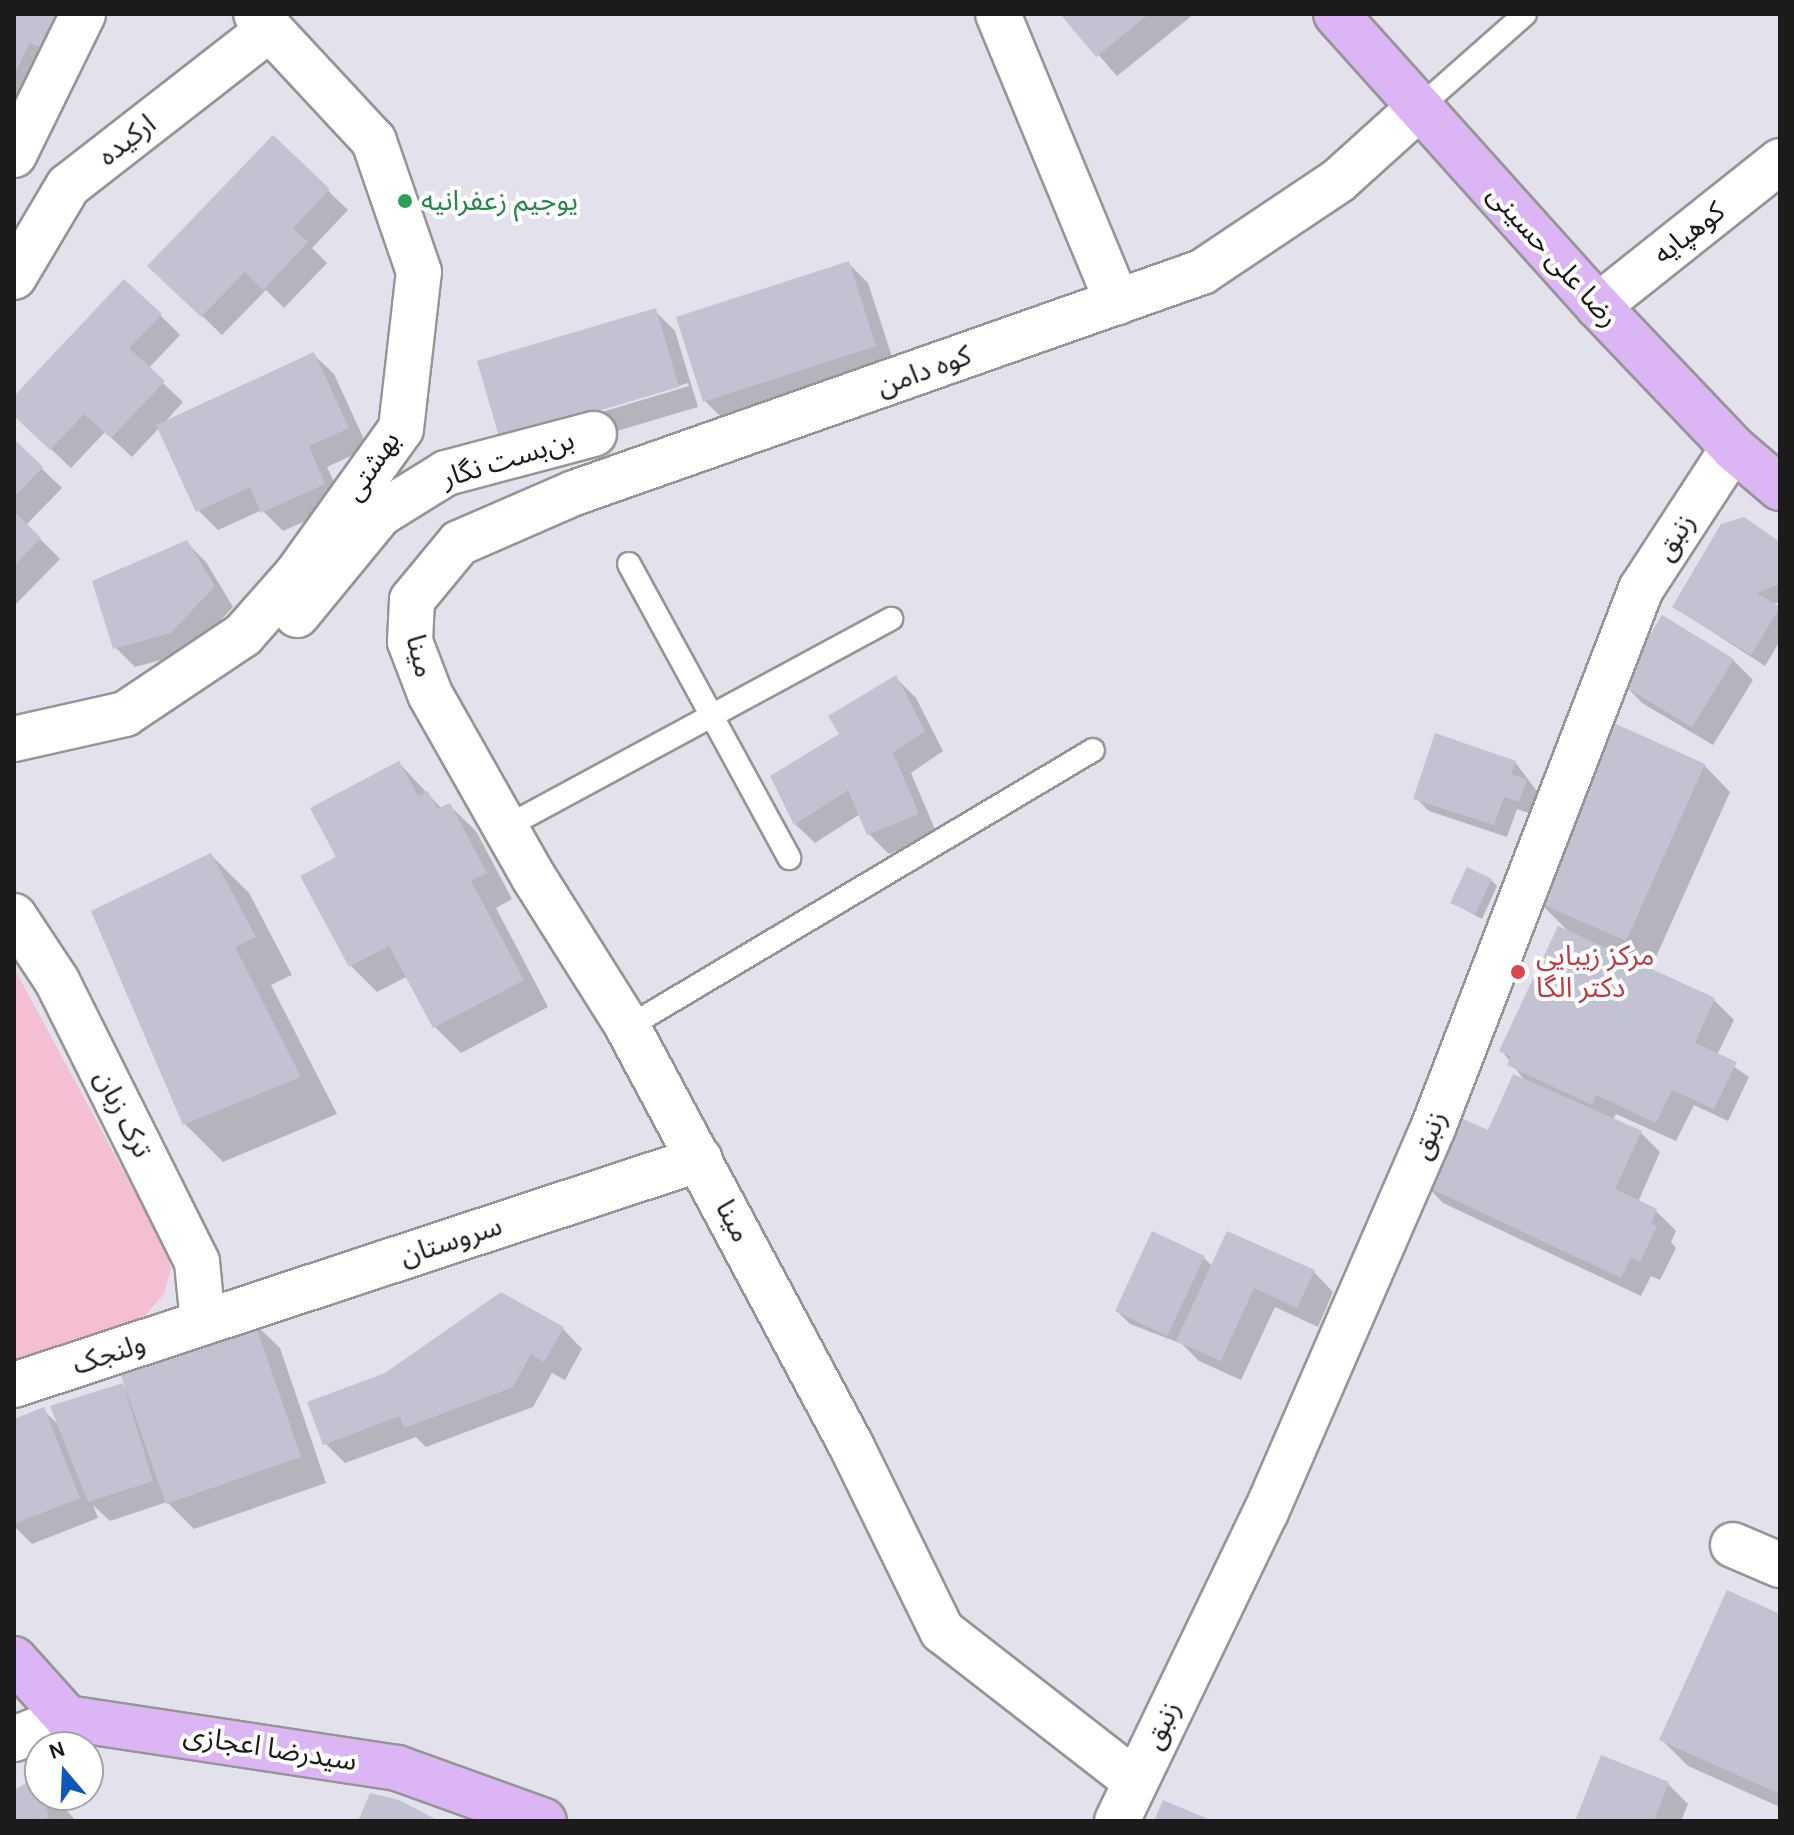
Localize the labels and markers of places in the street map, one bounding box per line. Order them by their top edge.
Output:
place label: یوجیم زعفرانیه [421,184,578,218]
marker: یوجیم زعفرانیه [396,192,414,210]
place label: مرکز زیبایی دکتر الگا [1536,939,1654,1005]
marker: مرکز زیبایی دکتر الگا [1507,961,1529,983]

